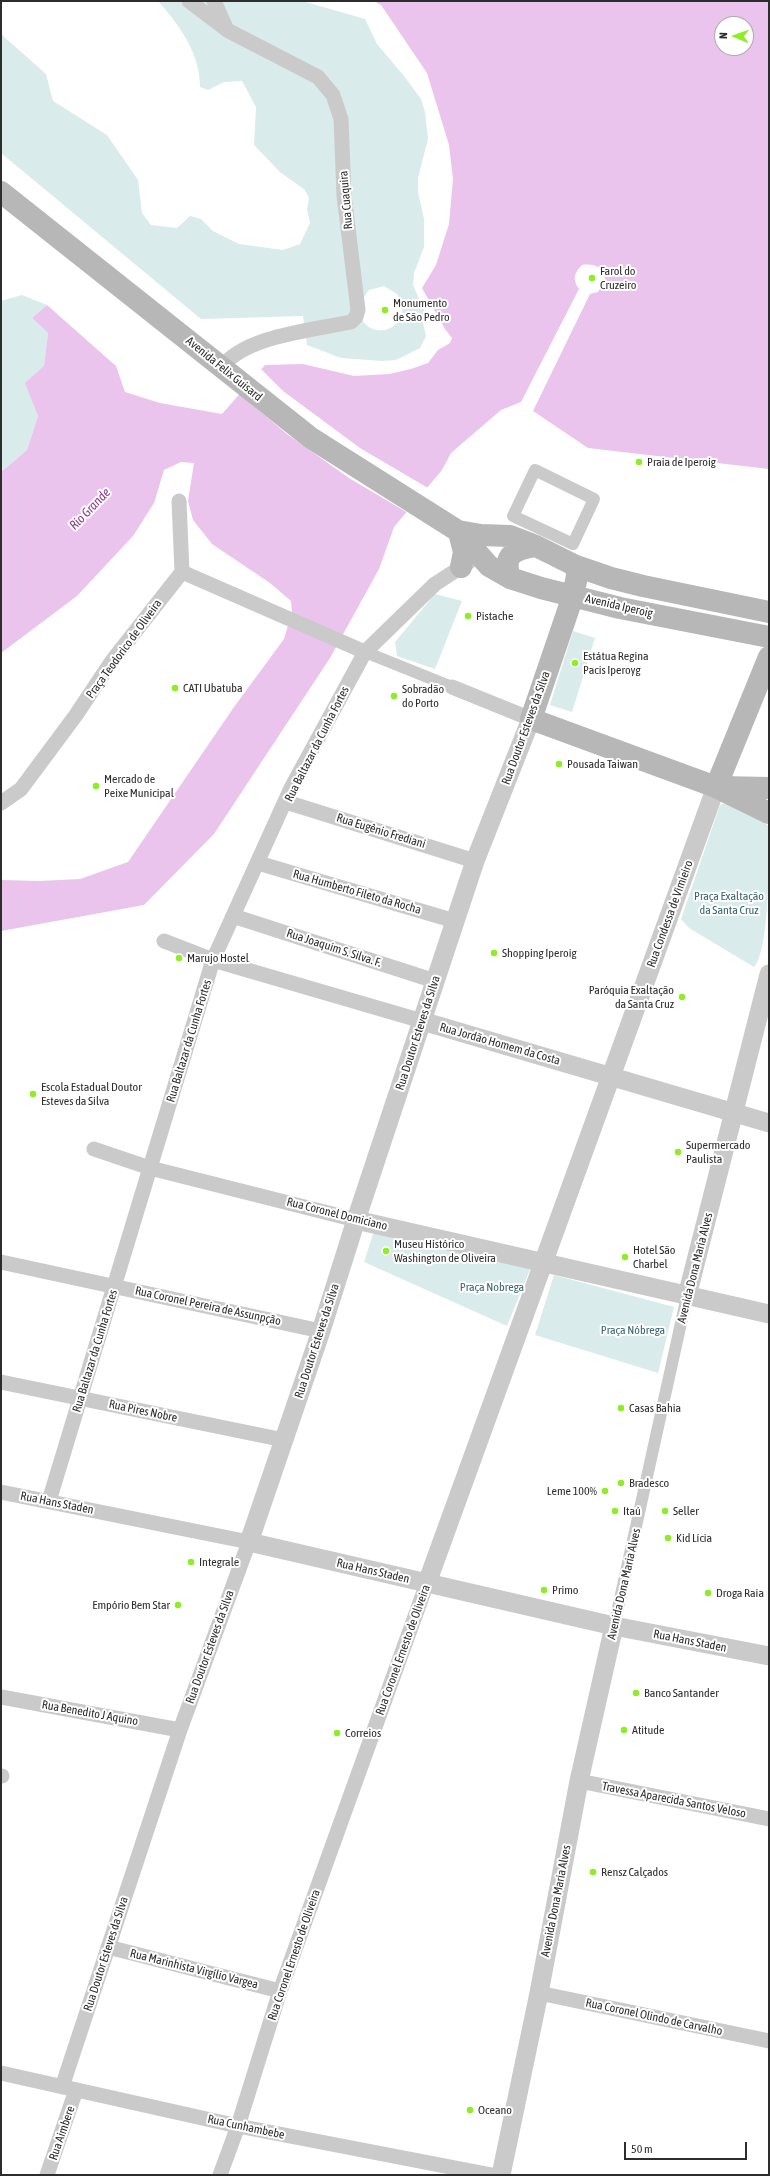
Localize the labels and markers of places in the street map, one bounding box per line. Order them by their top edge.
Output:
place label: Farol do Cruzeiro [600,264,636,292]
marker: Farol do Cruzeiro [587,273,597,283]
place label: Monumento de São Pedro [393,296,450,324]
marker: Monumento de São Pedro [380,305,390,315]
place label: Praia de Iperoig [647,455,716,469]
marker: Praia de Iperoig [634,457,644,467]
place label: Pistache [476,609,513,623]
marker: Pistache [463,611,473,621]
place label: Estátua Regina Pacis Iperoyg [583,649,649,677]
marker: Estátua Regina Pacis Iperoyg [570,658,580,668]
place label: CATI Ubatuba [183,681,243,695]
place label: Sobradão do Porto [402,682,444,710]
marker: CATI Ubatuba [170,683,180,693]
marker: Sobradão do Porto [389,691,399,701]
place label: Pousada Taiwan [567,757,638,771]
marker: Pousada Taiwan [554,759,564,769]
place label: Mercado de Peixe Municipal [104,772,174,800]
marker: Mercado de Peixe Municipal [91,781,101,791]
place label: Shopping Iperoig [502,946,577,960]
marker: Shopping Iperoig [489,948,499,958]
place label: Marujo Hostel [187,951,249,965]
marker: Marujo Hostel [174,953,184,963]
place label: Paróquia Exaltação da Santa Cruz [589,983,674,1011]
marker: Paróquia Exaltação da Santa Cruz [677,992,687,1002]
place label: Escola Estadual Doutor Esteves da Silva [41,1080,142,1108]
marker: Escola Estadual Doutor Esteves da Silva [28,1089,38,1099]
place label: Supermercado Paulista [686,1138,750,1166]
marker: Supermercado Paulista [673,1147,683,1157]
place label: Museu Histórico Washington de Oliveira [394,1237,496,1265]
place label: Hotel São Charbel [633,1243,675,1271]
marker: Museu Histórico Washington de Oliveira [381,1246,391,1256]
marker: Hotel São Charbel [620,1252,630,1262]
place label: Casas Bahia [629,1401,681,1415]
marker: Casas Bahia [616,1403,626,1413]
place label: Bradesco [629,1476,669,1490]
marker: Bradesco [616,1478,626,1488]
place label: Leme 100% [547,1484,597,1498]
marker: Leme 100% [600,1486,610,1496]
place label: Itaú [623,1504,641,1518]
place label: Seller [673,1504,699,1518]
marker: Itaú [610,1506,620,1516]
marker: Seller [660,1506,670,1516]
place label: Kid Lícia [676,1531,712,1545]
marker: Kid Lícia [663,1533,673,1543]
place label: Integrale [199,1555,239,1569]
marker: Integrale [186,1557,196,1567]
place label: Primo [552,1583,578,1597]
marker: Primo [539,1585,549,1595]
place label: Droga Raia [716,1586,764,1600]
marker: Droga Raia [703,1588,713,1598]
place label: Empório Bem Star [92,1598,170,1612]
marker: Empório Bem Star [173,1600,183,1610]
place label: Banco Santander [644,1686,719,1700]
marker: Banco Santander [631,1688,641,1698]
place label: Atitude [632,1723,664,1737]
marker: Atitude [619,1725,629,1735]
place label: Correios [345,1726,381,1740]
marker: Correios [332,1728,342,1738]
place label: Rensz Calçados [601,1865,668,1879]
marker: Rensz Calçados [588,1867,598,1877]
place label: Oceano [478,2103,512,2117]
marker: Oceano [465,2105,475,2115]

